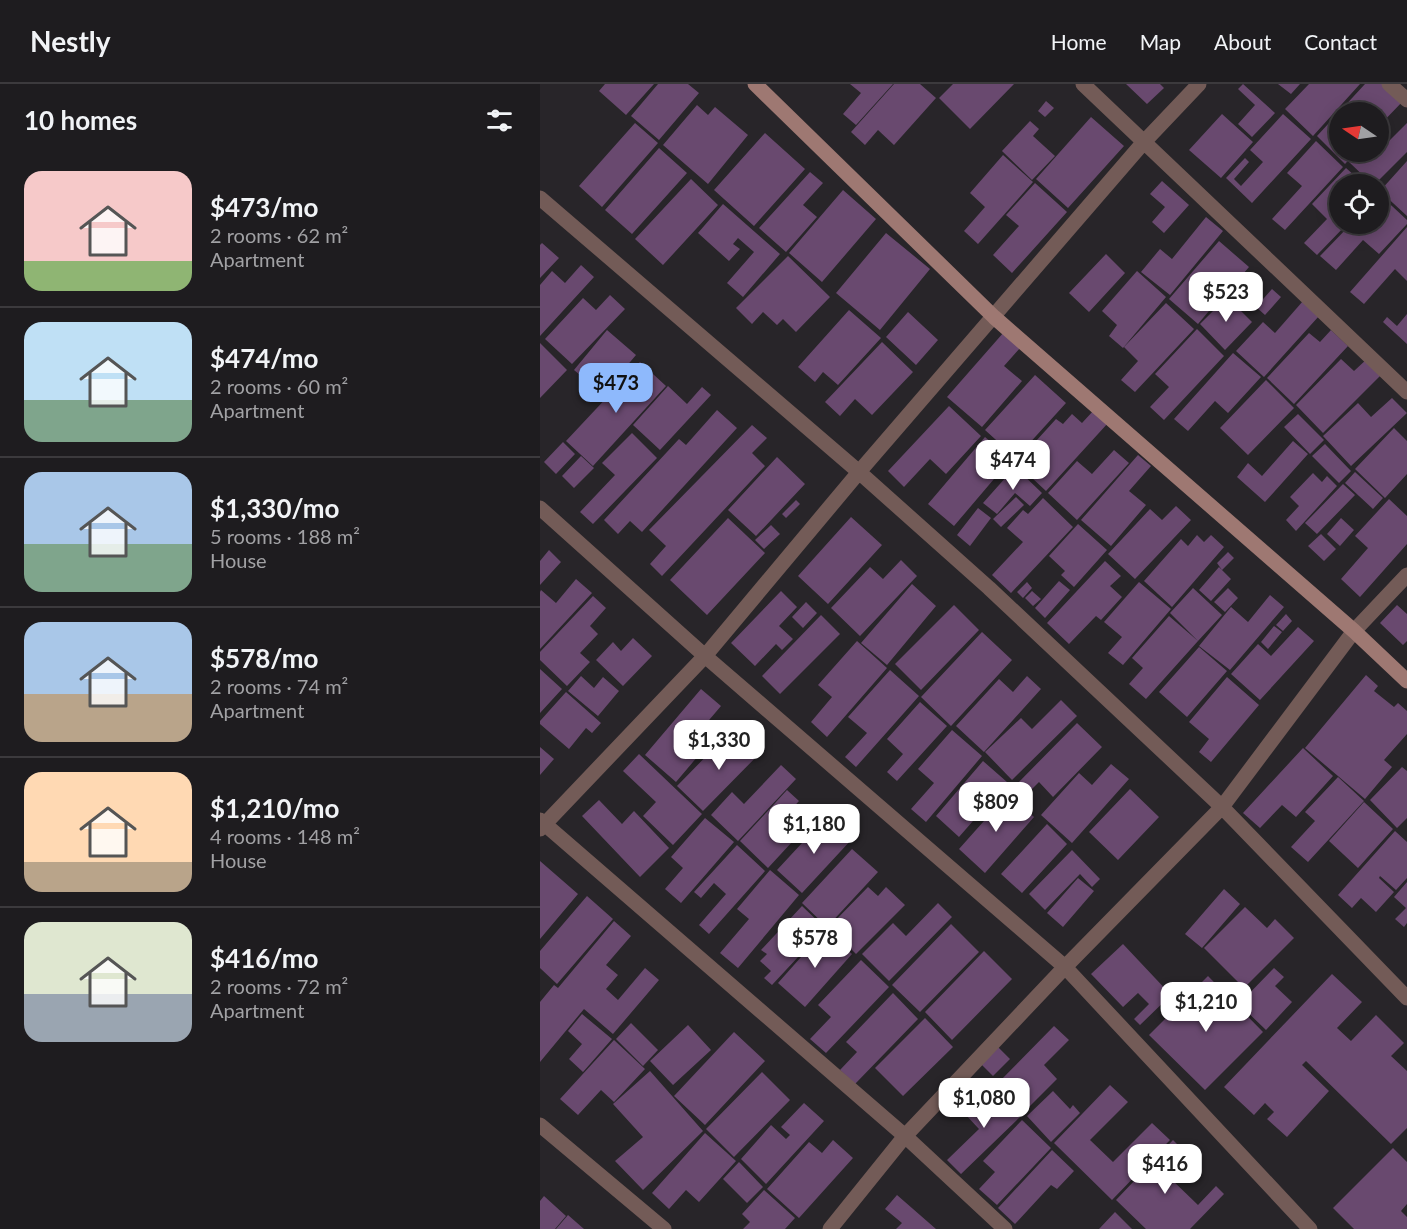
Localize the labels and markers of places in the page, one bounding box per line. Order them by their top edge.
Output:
pin: $523 [1190,272,1262,323]
pin: $473 [580,363,652,414]
pin: $474 [977,440,1049,491]
pin: $1,330 [670,720,768,771]
pin: $809 [960,782,1032,833]
pin: $1,180 [765,804,863,855]
pin: $578 [779,918,851,969]
pin: $1,210 [1157,982,1255,1033]
pin: $1,080 [935,1078,1033,1129]
pin: $416 [1129,1144,1201,1195]

